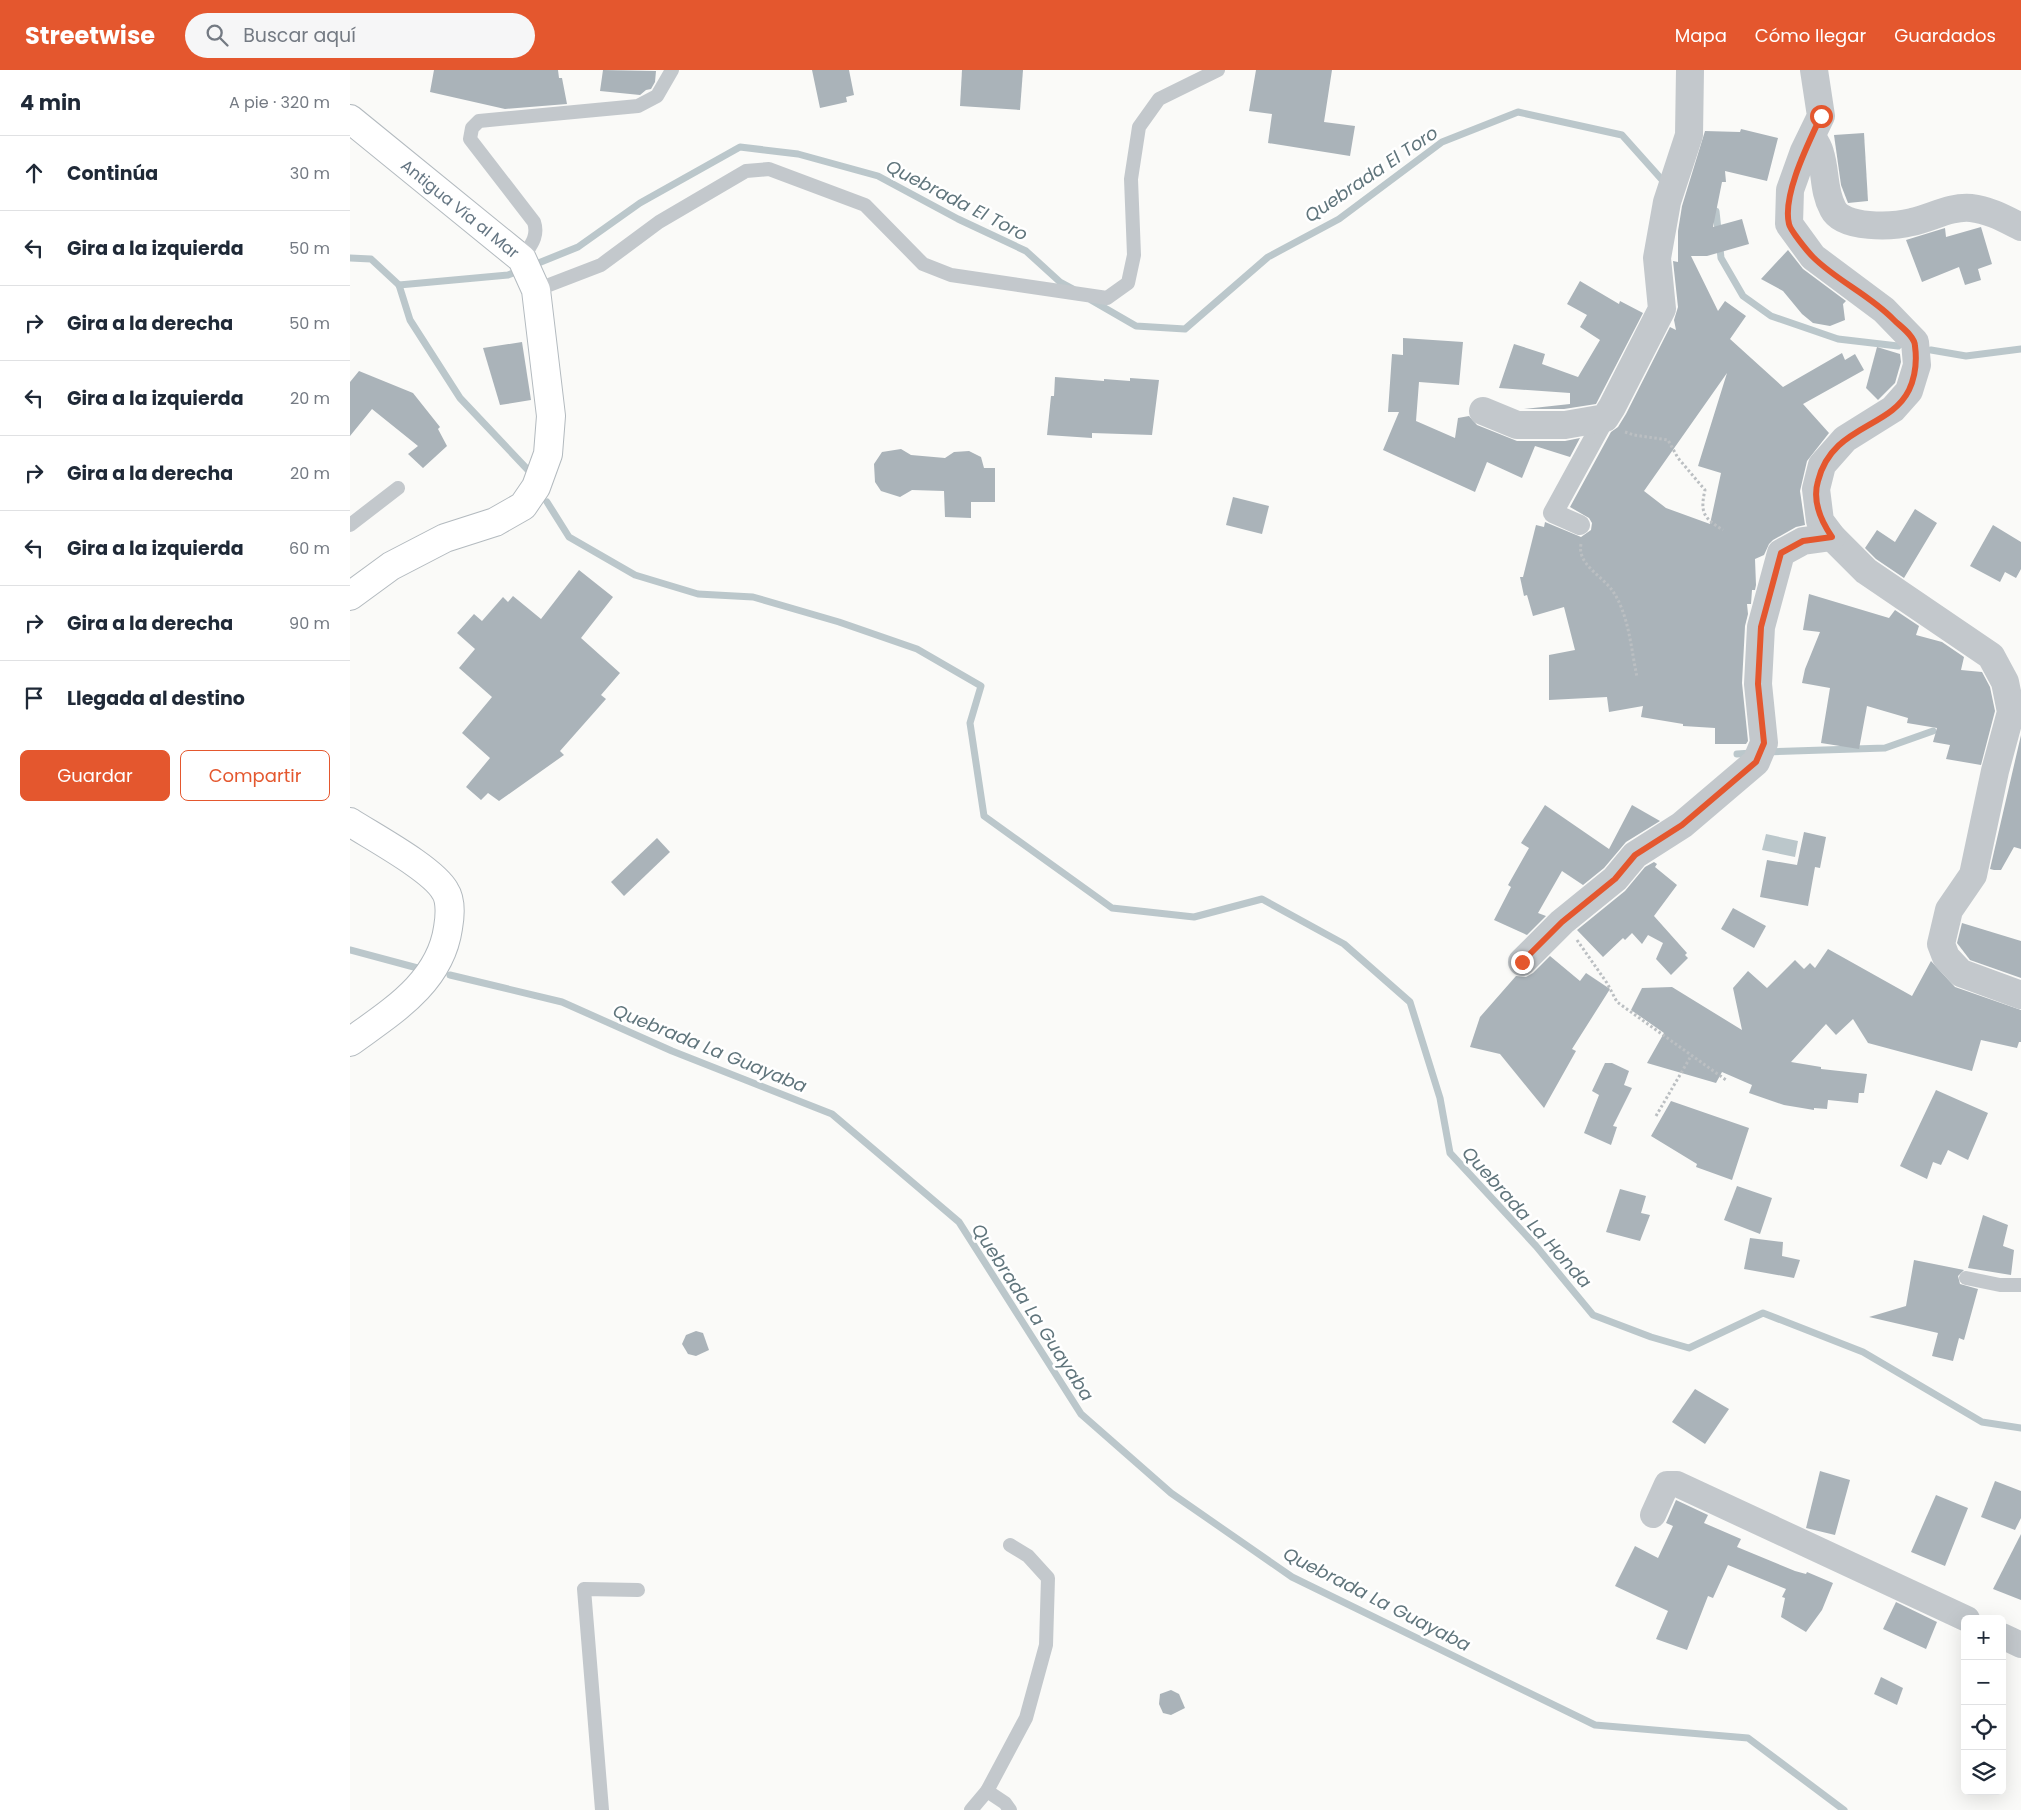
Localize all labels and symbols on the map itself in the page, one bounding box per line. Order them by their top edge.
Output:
route start [1810,105,1833,128]
water label: Quebrada El Toro [1299,120,1443,228]
water label: Quebrada El Toro [882,153,1032,247]
street label: Antigua Vía al Mar [396,154,524,264]
route end [1511,951,1534,974]
water label: Quebrada La Guayaba [609,998,811,1098]
water label: Quebrada La Honda [1457,1141,1597,1293]
water label: Quebrada La Guayaba [966,1218,1100,1406]
water label: Quebrada La Guayaba [1279,1541,1475,1657]

